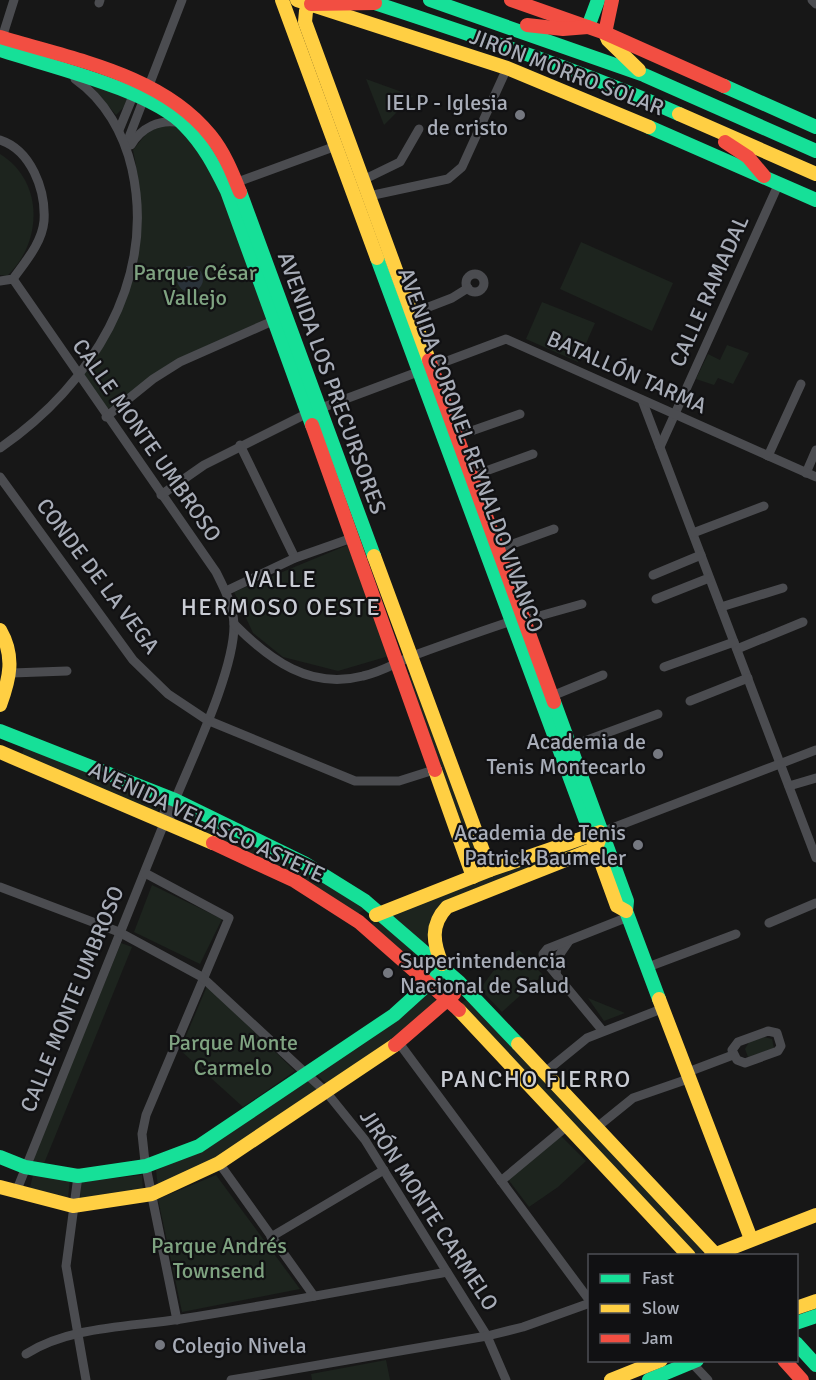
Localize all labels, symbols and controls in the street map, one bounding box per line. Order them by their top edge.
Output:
street label: JIRÓN MORRO SOLAR [466,23,668,121]
place label: IELP - Iglesia de cristo [386,89,508,141]
marker: IELP - Iglesia de cristo [513,108,527,122]
street label: CALLE RAMADAL [663,211,755,371]
street label: AVENIDA LOS PRECURSORES [272,248,392,518]
park label: Parque César Vallejo [133,259,257,311]
street label: AVENIDA CORONEL REYNALDO VIVANCO [392,264,550,636]
street label: BATALLÓN TARMA [543,325,712,420]
street label: CALLE MONTE UMBROSO [67,333,227,547]
street label: CONDE DE LA VEGA [31,493,166,660]
district label: VALLE HERMOSO OESTE [181,564,381,622]
place label: Academia de Tenis Montecarlo [487,728,646,780]
marker: Academia de Tenis Montecarlo [651,747,665,761]
street label: AVENIDA VELASCO ASTETE [85,755,329,889]
place label: Academia de Tenis Patrick Baumeler [454,819,626,871]
marker: Academia de Tenis Patrick Baumeler [631,838,645,852]
street label: CALLE MONTE UMBROSO [14,882,130,1116]
place label: Superintendencia Nacional de Salud [400,947,569,999]
marker: Superintendencia Nacional de Salud [381,966,395,980]
park label: Parque Monte Carmelo [168,1029,298,1081]
district label: PANCHO FIERRO [440,1064,632,1094]
street label: JIRÓN MONTE CARMELO [354,1104,504,1316]
park label: Parque Andrés Townsend [151,1232,287,1284]
legend [588,1254,798,1362]
text: Fast [642,1267,674,1289]
text: Slow [642,1297,679,1319]
text: Jam [642,1327,673,1349]
place label: Colegio Nivela [172,1332,307,1359]
marker: Colegio Nivela [153,1338,167,1352]

